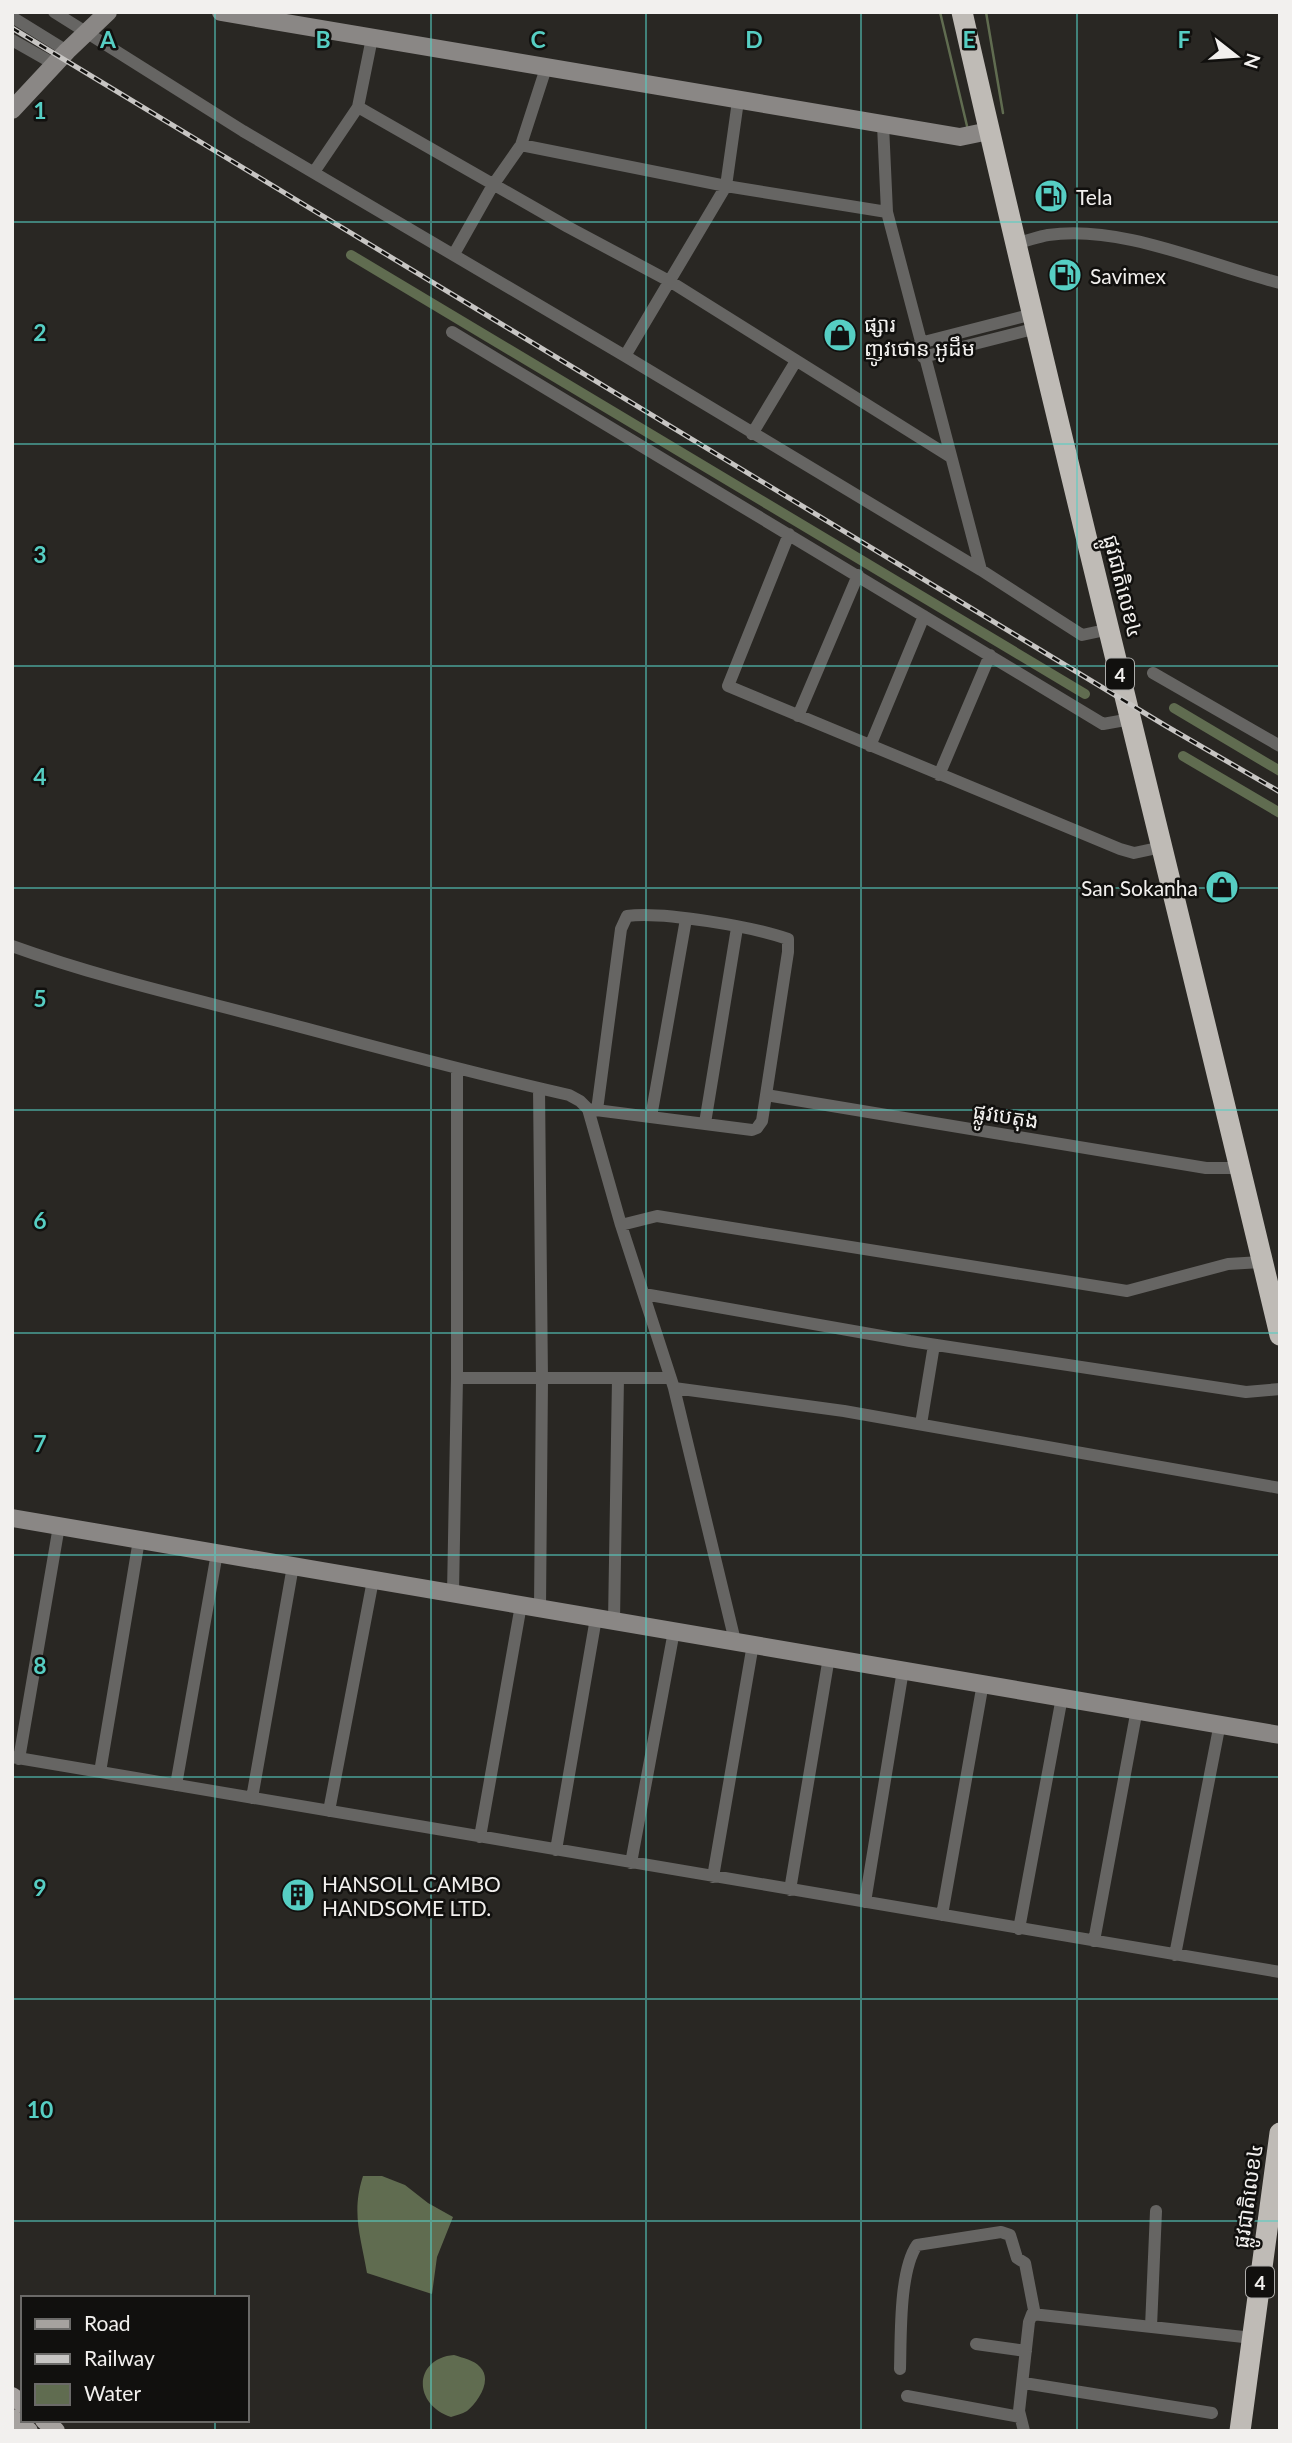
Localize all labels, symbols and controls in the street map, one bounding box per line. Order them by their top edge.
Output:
north arrow [1201,21,1271,91]
text: A [99,25,117,53]
text: B [315,25,331,53]
text: C [530,25,546,53]
text: D [745,25,763,53]
text: E [962,25,976,53]
text: F [1177,25,1191,53]
text: N [1240,51,1266,71]
text: 1 [33,96,47,124]
fuel station icon: Tela [1032,177,1070,215]
place label: Tela [1076,184,1112,209]
fuel station icon: Savimex [1046,256,1084,294]
place label: Savimex [1090,263,1167,288]
place label: ផ្សារ ញូវថោន អូដឹម [864,311,975,367]
shop icon: ផ្សារ ញូវថោន អូដឹម [821,316,859,354]
text: 2 [33,318,47,346]
street label: ផ្លូវជាតិលេខ៤ [1091,532,1149,642]
text: 3 [33,540,47,568]
road number: 4 [1106,659,1134,690]
text: 4 [33,762,47,790]
shop icon: San Sokanha [1203,868,1241,906]
place label: San Sokanha [1081,875,1198,900]
text: 5 [33,984,47,1012]
street label: ផ្លូវបេតុង [970,1097,1041,1141]
text: 6 [33,1206,47,1234]
text: 7 [33,1429,47,1457]
text: 8 [33,1651,47,1679]
place label: HANSOLL CAMBO HANDSOME LTD. [322,1871,501,1920]
text: 9 [33,1873,47,1901]
building icon: HANSOLL CAMBO HANDSOME LTD. [279,1876,317,1914]
text: 10 [27,2095,53,2123]
street label: ផ្លូវជាតិលេខ៤ [1227,2142,1275,2251]
road number: 4 [1246,2266,1274,2298]
legend [21,2296,248,2422]
text: Road [84,2310,131,2335]
text: Railway [84,2345,155,2370]
text: Water [84,2380,141,2405]

